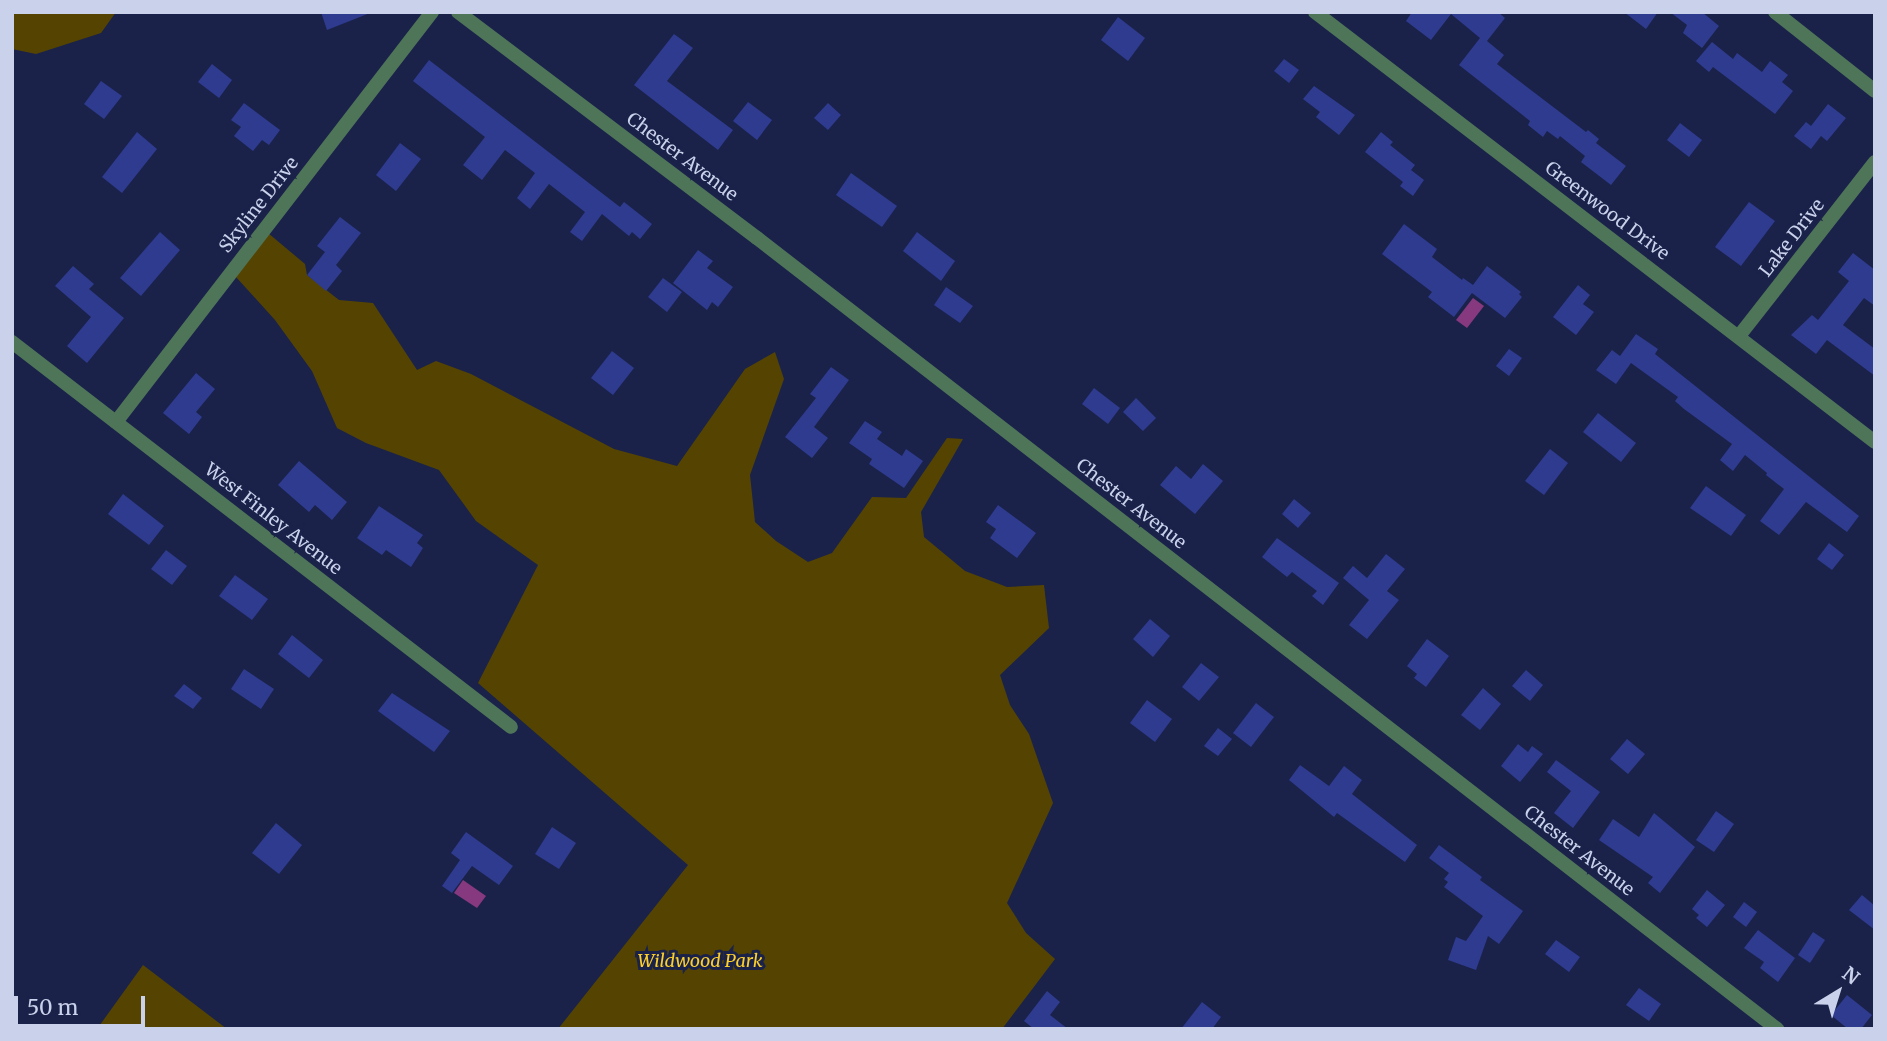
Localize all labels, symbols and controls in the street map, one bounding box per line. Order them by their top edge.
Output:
street label: Chester Avenue [622,108,742,206]
street label: Skyline Drive [215,153,303,257]
street label: Greenwood Drive [1541,157,1673,265]
street label: Lake Drive [1755,195,1829,281]
street label: Chester Avenue [1072,454,1190,554]
street label: West Finley Avenue [200,459,346,579]
street label: Chester Avenue [1520,801,1638,901]
park label: Wildwood Park [637,950,763,972]
north arrow [1803,957,1873,1027]
text: N [1838,961,1864,990]
scale bar [18,982,149,1026]
text: 50 m [27,994,78,1021]

